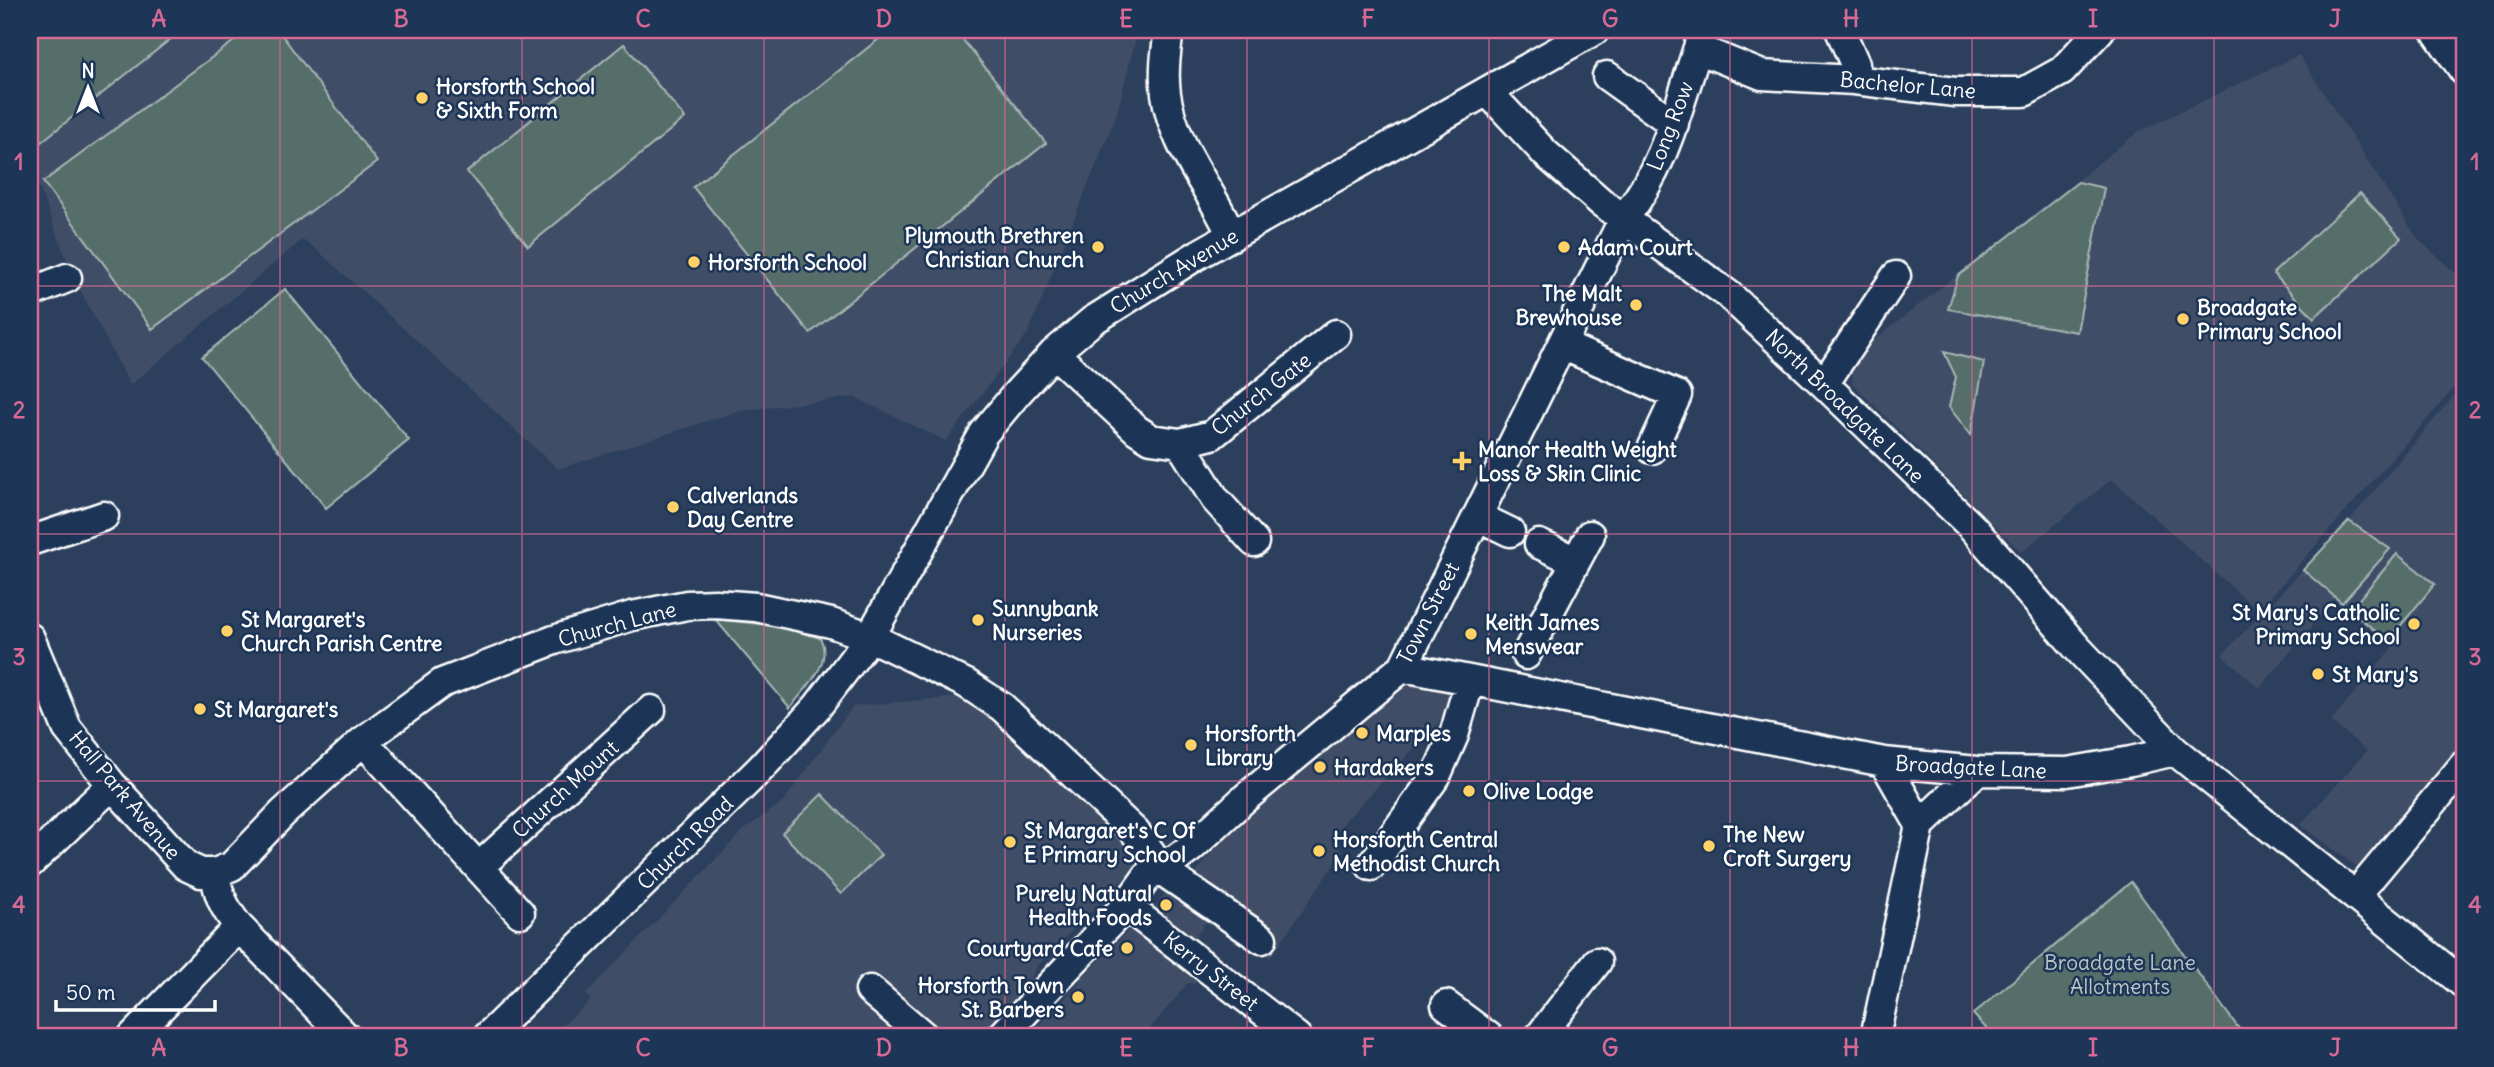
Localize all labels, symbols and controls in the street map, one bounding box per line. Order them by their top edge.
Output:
text: A [152,4,167,33]
text: B [393,4,409,33]
text: C [635,4,651,33]
text: D [876,4,892,33]
text: E [1119,4,1133,33]
text: F [1361,4,1375,33]
text: G [1602,4,1618,33]
text: H [1843,4,1859,33]
text: I [2088,4,2098,33]
text: J [2329,4,2341,33]
north arrow [52,52,122,122]
text: N [81,59,95,83]
street label: Bachelor Lane [1839,66,1977,104]
place label: Horsforth School & Sixth Form [436,73,595,124]
street label: Long Row [1641,78,1699,174]
marker: Horsforth School & Sixth Form [414,90,430,106]
text: 1 [14,147,24,176]
text: 1 [2470,147,2480,176]
place label: Plymouth Brethren Christian Church [904,222,1084,273]
street label: Church Avenue [1105,222,1243,320]
place label: Adam Court [1578,234,1693,261]
marker: Plymouth Brethren Christian Church [1090,239,1106,255]
marker: Adam Court [1556,239,1572,255]
place label: Horsforth School [708,249,867,276]
marker: Horsforth School [686,254,702,270]
place label: The Malt Brewhouse [1515,280,1623,331]
place label: Broadgate Primary School [2197,294,2342,345]
marker: The Malt Brewhouse [1628,297,1644,313]
marker: Broadgate Primary School [2175,311,2191,327]
street label: North Broadgate Lane [1760,323,1930,489]
street label: Church Gate [1206,347,1316,441]
text: 2 [13,395,26,424]
text: 2 [2469,395,2482,424]
place label: Manor Health Weight Loss & Skin Clinic [1478,436,1678,487]
marker: Manor Health Weight Loss & Skin Clinic [1452,451,1472,471]
place label: Calverlands Day Centre [687,482,799,533]
marker: Calverlands Day Centre [665,499,681,515]
street label: Town Street [1391,557,1465,669]
street label: Church Lane [555,595,679,653]
place label: Sunnybank Nurseries [992,595,1099,646]
place label: St Mary's Catholic Primary School [2232,599,2400,650]
place label: St Margaret's Church Parish Centre [241,606,442,657]
place label: Keith James Menswear [1485,609,1600,660]
marker: Sunnybank Nurseries [970,612,986,628]
marker: St Mary's Catholic Primary School [2406,616,2422,632]
marker: St Margaret's Church Parish Centre [219,623,235,639]
marker: Keith James Menswear [1463,626,1479,642]
text: 3 [12,642,26,671]
text: 3 [2468,642,2482,671]
place label: St Mary's [2332,661,2419,688]
marker: St Mary's [2310,666,2326,682]
place label: St Margaret's [214,696,339,723]
marker: St Margaret's [192,701,208,717]
place label: Horsforth Library [1205,720,1296,771]
place label: Marples [1376,720,1451,747]
street label: Hall Park Avenue [63,725,187,865]
marker: Marples [1354,725,1370,741]
street label: Church Mount [506,734,624,844]
marker: Horsforth Library [1183,737,1199,753]
street label: Broadgate Lane [1894,750,2048,784]
place label: Hardakers [1334,754,1434,781]
marker: Hardakers [1312,759,1328,775]
place label: Olive Lodge [1483,778,1594,805]
marker: Olive Lodge [1461,783,1477,799]
street label: Church Road [631,790,739,896]
place label: St Margaret's C Of E Primary School [1024,817,1196,868]
place label: The New Croft Surgery [1723,821,1852,872]
place label: Horsforth Central Methodist Church [1333,826,1500,877]
marker: St Margaret's C Of E Primary School [1002,834,1018,850]
marker: The New Croft Surgery [1701,838,1717,854]
marker: Horsforth Central Methodist Church [1311,843,1327,859]
place label: Purely Natural Health Foods [1016,880,1152,931]
text: 4 [12,890,26,919]
text: 4 [2468,890,2482,919]
marker: Purely Natural Health Foods [1158,897,1174,913]
street label: Kerry Street [1158,925,1264,1017]
place label: Courtyard Cafe [967,935,1113,962]
marker: Courtyard Cafe [1119,940,1135,956]
park label: Broadgate Lane Allotments [2044,949,2196,1000]
scale bar [56,969,215,1013]
place label: Horsforth Town St. Barbers [918,972,1064,1023]
text: 50 m [66,979,115,1006]
marker: Horsforth Town St. Barbers [1070,989,1086,1005]
text: A [152,1033,167,1062]
text: B [393,1033,409,1062]
text: C [635,1033,651,1062]
text: D [876,1033,892,1062]
text: E [1119,1033,1133,1062]
text: F [1361,1033,1375,1062]
text: G [1602,1033,1618,1062]
text: H [1843,1033,1859,1062]
text: I [2088,1033,2098,1062]
text: J [2329,1033,2341,1062]

